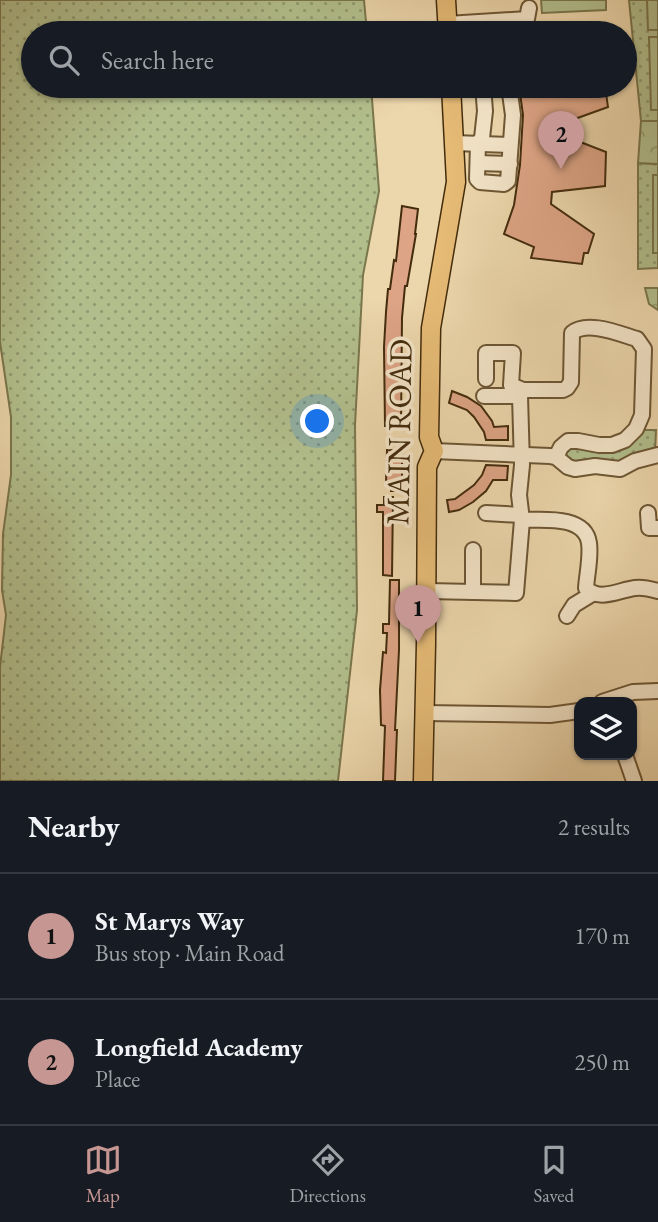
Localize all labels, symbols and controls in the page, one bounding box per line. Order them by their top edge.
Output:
search box [21,21,637,98]
icon: search [45,41,83,79]
text: Search here [101,43,214,77]
pin: 2 [538,111,584,169]
street label: MAIN ROAD [376,339,422,525]
your location [300,404,334,438]
pin: 1 [395,585,441,643]
map controls [574,697,637,760]
button: layers [574,697,637,760]
text: Nearby [28,807,120,846]
text: 2 results [558,812,630,842]
text: St Marys Way [95,904,244,938]
text: 1 [45,921,57,951]
text: 170 m [574,921,630,951]
text: Bus stop · Main Road [95,938,284,968]
text: Longfield Academy [95,1030,303,1064]
text: 2 [45,1047,57,1077]
text: 250 m [574,1047,630,1077]
text: Place [95,1064,140,1094]
tab: Map [84,1141,122,1208]
tab: Directions [289,1141,366,1208]
tab: Saved [533,1141,574,1208]

